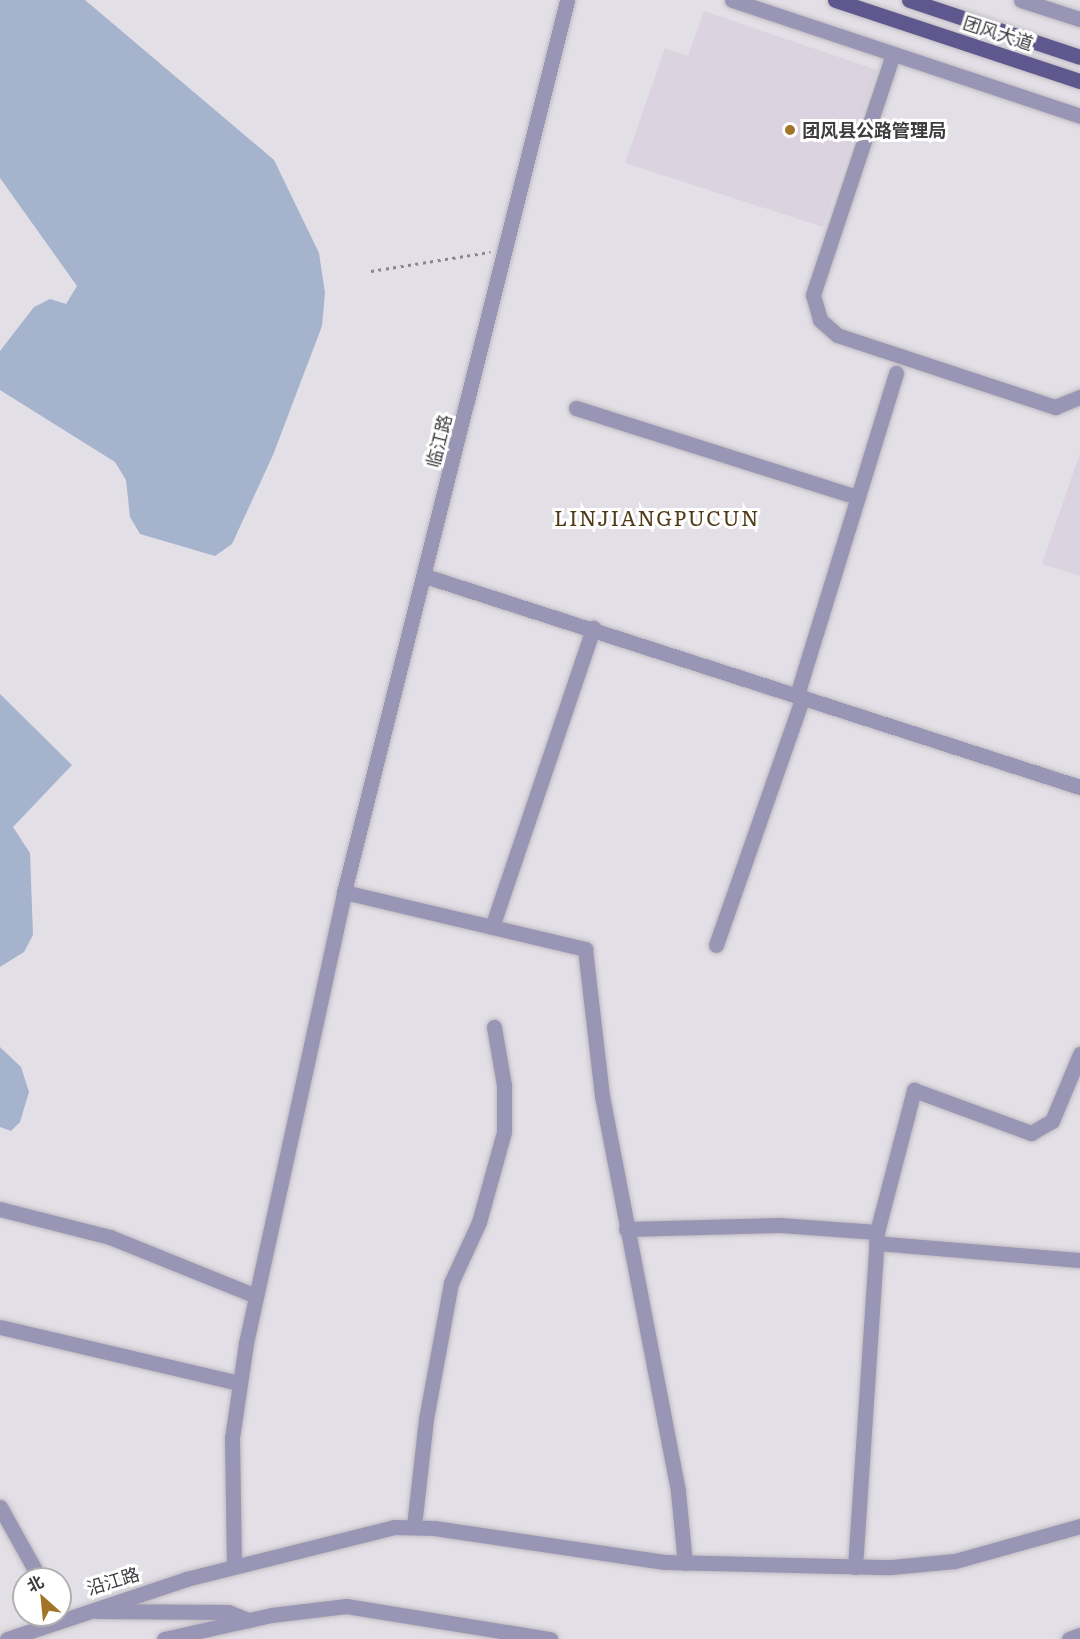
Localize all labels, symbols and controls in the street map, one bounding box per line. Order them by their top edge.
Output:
street label: 团风大道 [960,12,1036,54]
place label: 团风县公路管理局 [802,119,946,141]
marker: 团风县公路管理局 [783,123,797,137]
street label: 临江路 [422,412,456,470]
district label: LINJIANGPUCUN [554,504,760,530]
street label: 沿江路 [84,1563,142,1599]
north arrow [12,1567,72,1627]
text: 北 [22,1568,47,1597]

